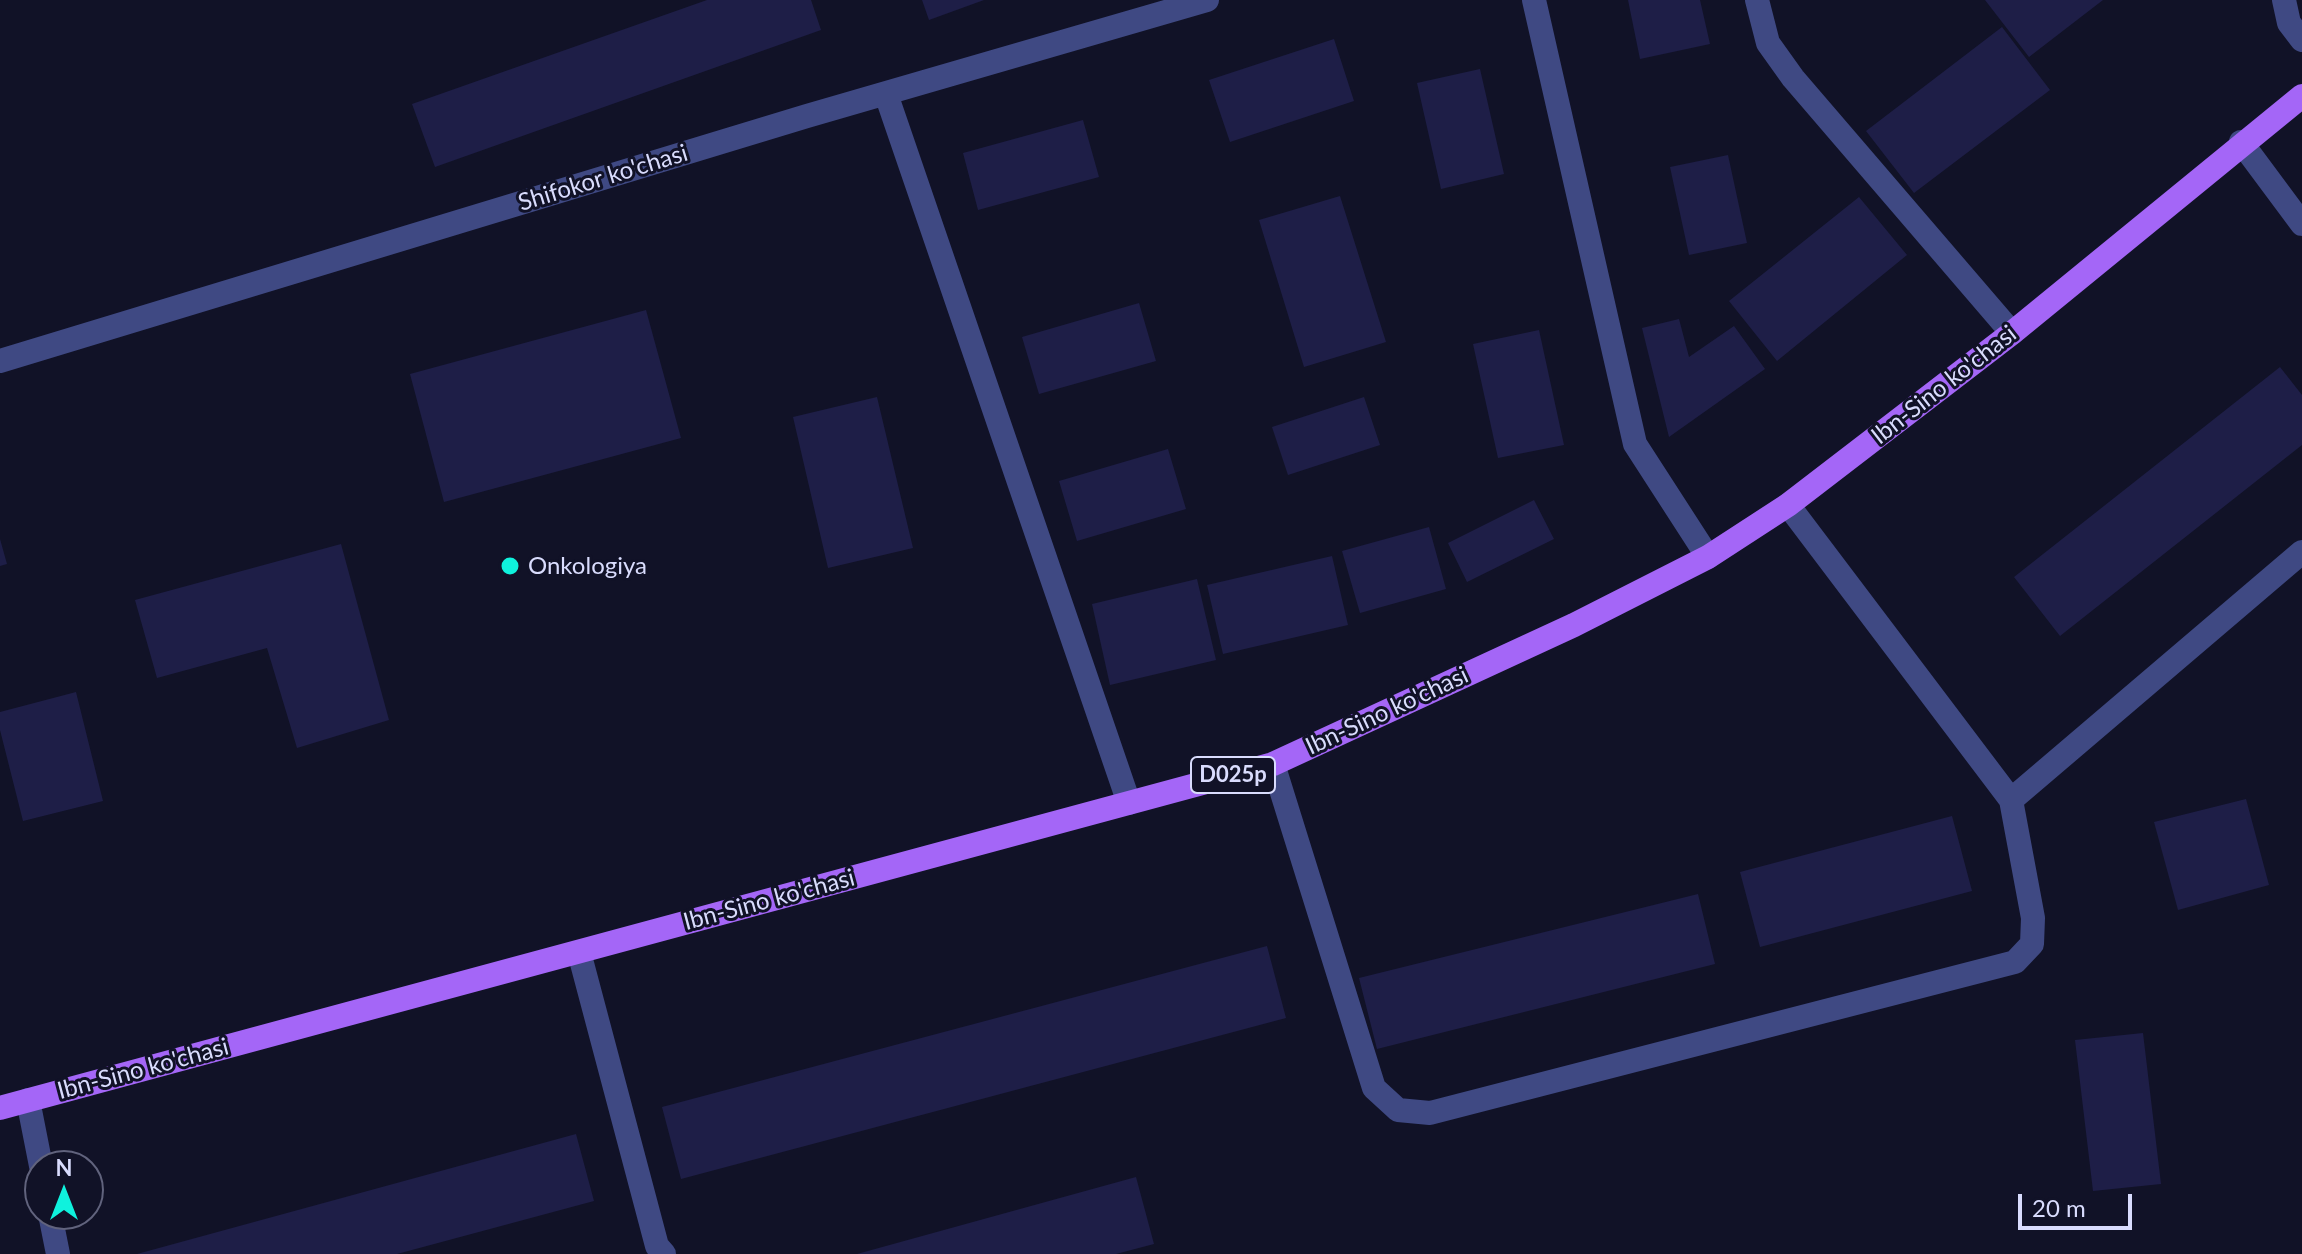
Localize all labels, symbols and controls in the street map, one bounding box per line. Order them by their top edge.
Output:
street label: Shifokor ko'chasi [515,139,691,217]
street label: Ibn-Sino ko'chasi [1866,319,2022,451]
place label: Onkologiya [528,552,647,580]
marker: Onkologiya [499,555,521,577]
street label: Ibn-Sino ko'chasi [1301,661,1473,761]
road number: D025p [1191,757,1275,793]
street label: Ibn-Sino ko'chasi [680,863,858,937]
street label: Ibn-Sino ko'chasi [54,1032,232,1106]
north arrow [24,1150,104,1230]
text: N [56,1154,72,1181]
scale bar [2022,1178,2136,1228]
text: 20 m [2032,1193,2086,1222]

